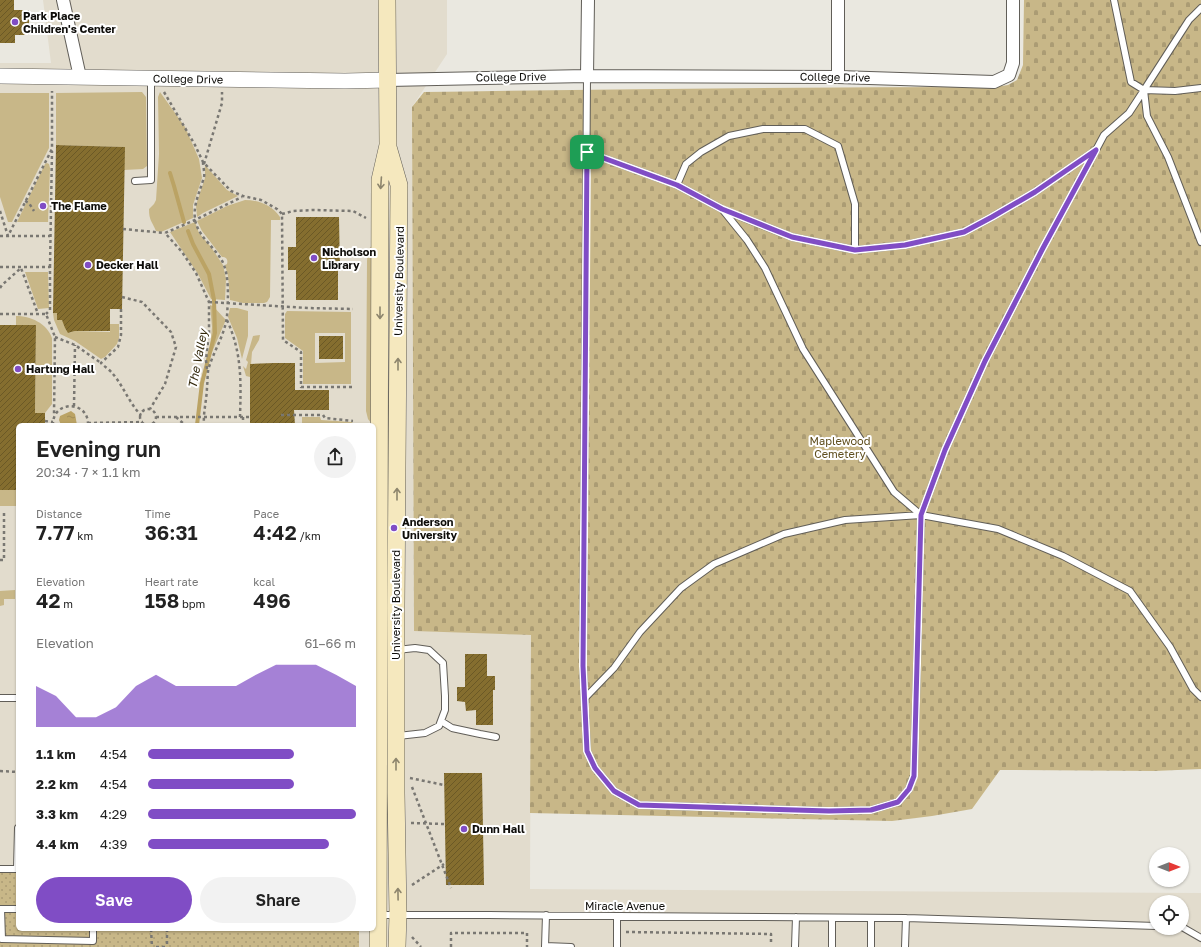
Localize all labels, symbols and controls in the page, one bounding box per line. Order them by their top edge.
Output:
place label: Park Place Children's Center [23,9,116,35]
marker: Park Place Children's Center [10,17,20,27]
street label: College Drive [476,69,546,84]
street label: College Drive [800,69,870,84]
street label: College Drive [153,71,223,86]
pin [570,135,604,169]
icon: arrive [576,141,598,163]
one-way arrow [377,176,384,189]
place label: The Flame [51,199,107,212]
marker: The Flame [38,201,48,211]
street label: University Boulevard [391,226,406,336]
place label: Nicholson Library [322,245,376,271]
marker: Nicholson Library [309,253,319,263]
place label: Decker Hall [96,258,159,271]
marker: Decker Hall [83,260,93,270]
one-way arrow [376,306,384,319]
water label: The Valley [184,326,211,390]
one-way arrow [394,358,402,371]
place label: Hartung Hall [26,362,95,375]
marker: Hartung Hall [13,364,23,374]
park label: Maplewood Cemetery [810,434,870,460]
text: Evening run [36,435,161,462]
button: share [314,436,356,478]
text: 20:34 · 7 × 1.1 km [36,464,141,480]
one-way arrow [393,488,401,501]
text: Distance [36,507,82,520]
text: Time [145,507,171,520]
text: Pace [253,507,279,520]
place label: Anderson University [402,515,458,541]
text: 7.77 [36,520,75,544]
text: 36:31 [145,520,198,544]
text: 4:42 [253,520,297,544]
marker: Anderson University [389,523,399,533]
text: km [75,529,93,542]
text: /km [297,529,321,542]
street label: University Boulevard [389,550,402,660]
text: Elevation [36,575,85,588]
text: Heart rate [145,575,198,588]
text: kcal [253,575,275,588]
text: 42 [36,588,61,612]
text: 158 [145,588,179,612]
text: 496 [253,588,291,612]
text: m [61,597,73,610]
text: bpm [179,597,205,610]
text: Elevation [36,635,94,651]
text: 61–66 m [304,635,356,651]
text: 1.1 km [36,746,76,762]
text: 4:54 [100,746,127,762]
one-way arrow [392,758,400,771]
text: 2.2 km [36,776,78,792]
text: 4:54 [100,776,127,792]
text: 3.3 km [36,806,78,822]
text: 4:29 [100,806,127,822]
place label: Dunn Hall [472,822,525,835]
marker: Dunn Hall [459,824,469,834]
text: 4.4 km [36,836,79,852]
text: 4:39 [100,836,127,852]
north arrow [1149,847,1189,887]
map controls [1149,847,1189,935]
button: Save [36,877,192,923]
button: Share [200,877,356,923]
one-way arrow [394,888,402,901]
button: locate [1149,895,1189,935]
street label: Miracle Avenue [585,899,665,912]

